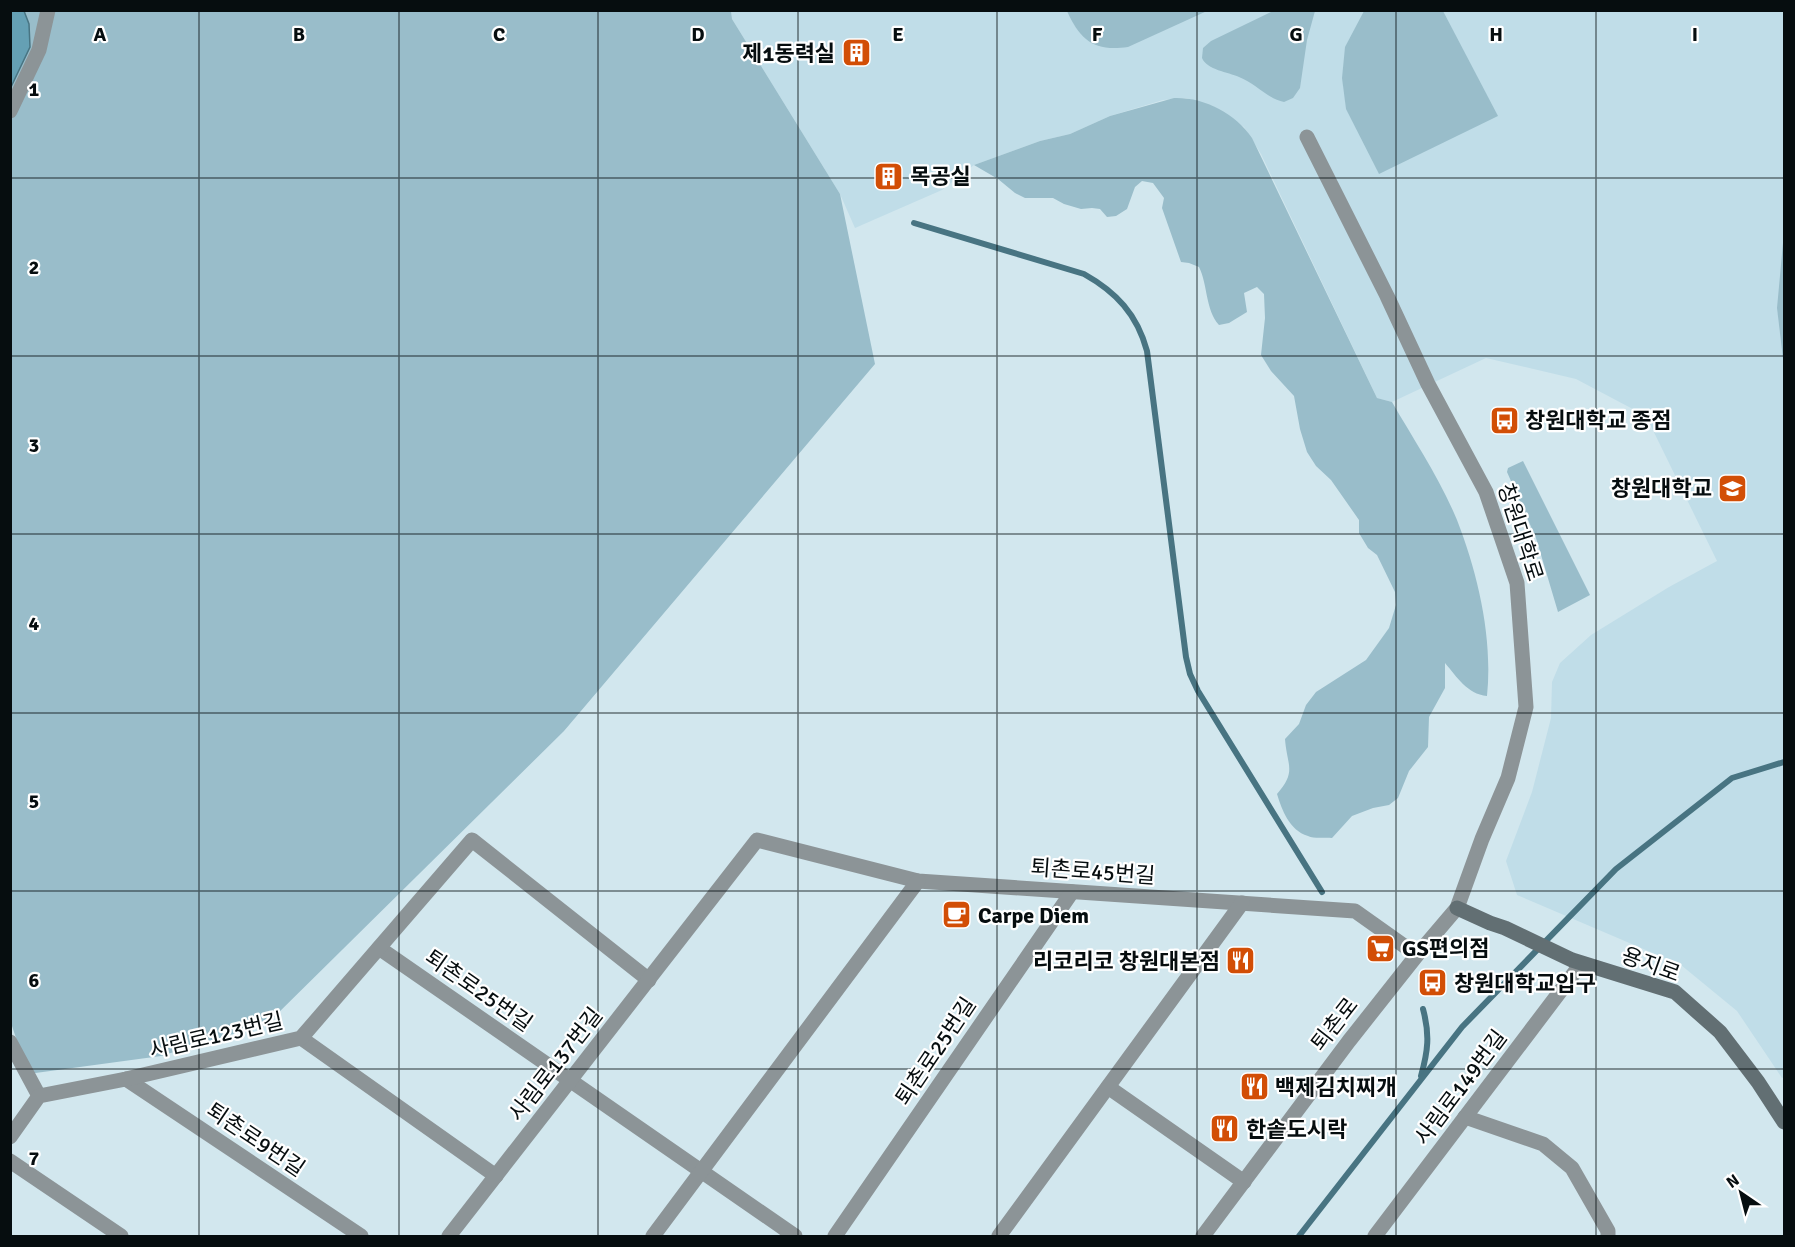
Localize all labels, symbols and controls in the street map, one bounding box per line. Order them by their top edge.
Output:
text: A [94,22,107,47]
text: B [293,22,305,47]
text: C [493,22,505,47]
text: D [691,22,705,47]
text: E [892,22,904,47]
text: F [1092,22,1103,47]
text: G [1289,22,1303,47]
text: H [1489,22,1503,47]
text: I [1692,22,1698,47]
building icon: 제1동력실 [840,37,872,69]
place label: 제1동력실 [742,40,835,67]
text: 1 [29,77,40,102]
building icon: 목공실 [873,160,905,192]
place label: 목공실 [910,163,971,190]
text: 2 [29,255,39,280]
bus stop icon: 창원대학교 종점 [1488,404,1520,436]
place label: 창원대학교 종점 [1525,407,1672,434]
text: 3 [29,433,39,458]
school or university icon: 창원대학교 [1717,472,1749,504]
place label: 창원대학교 [1611,475,1712,502]
street label: 창원대학로 [1492,480,1549,584]
text: 4 [29,611,40,636]
text: 5 [29,789,39,814]
street label: 퇴촌로45번길 [1030,854,1156,889]
cafe icon: Carpe Diem [941,899,973,931]
place label: Carpe Diem [978,902,1089,929]
supermarket icon: GS편의점 [1365,932,1397,964]
place label: GS편의점 [1402,935,1489,962]
street label: 용지로 [1618,941,1684,988]
street label: 퇴촌로25번길 [420,944,538,1037]
restaurant icon: 리코리코 창원대본점 [1225,945,1257,977]
place label: 리코리코 창원대본점 [1033,948,1220,975]
bus stop icon: 창원대학교입구 [1417,967,1449,999]
text: 6 [29,968,40,993]
place label: 창원대학교입구 [1454,970,1596,997]
street label: 퇴촌로25번길 [889,992,982,1111]
street label: 퇴촌로 [1305,992,1364,1057]
street label: 사림로137번길 [503,1002,608,1127]
street label: 사림로123번길 [146,1007,286,1064]
street label: 사림로149번길 [1408,1025,1512,1150]
restaurant icon: 백제김치찌개 [1238,1071,1270,1103]
place label: 백제김치찌개 [1275,1074,1396,1101]
street label: 퇴촌로9번길 [201,1097,310,1182]
restaurant icon: 한솥도시락 [1209,1113,1241,1145]
place label: 한솥도시락 [1246,1116,1347,1143]
text: 7 [29,1146,40,1171]
north arrow [1711,1163,1771,1223]
text: N [1723,1170,1743,1193]

